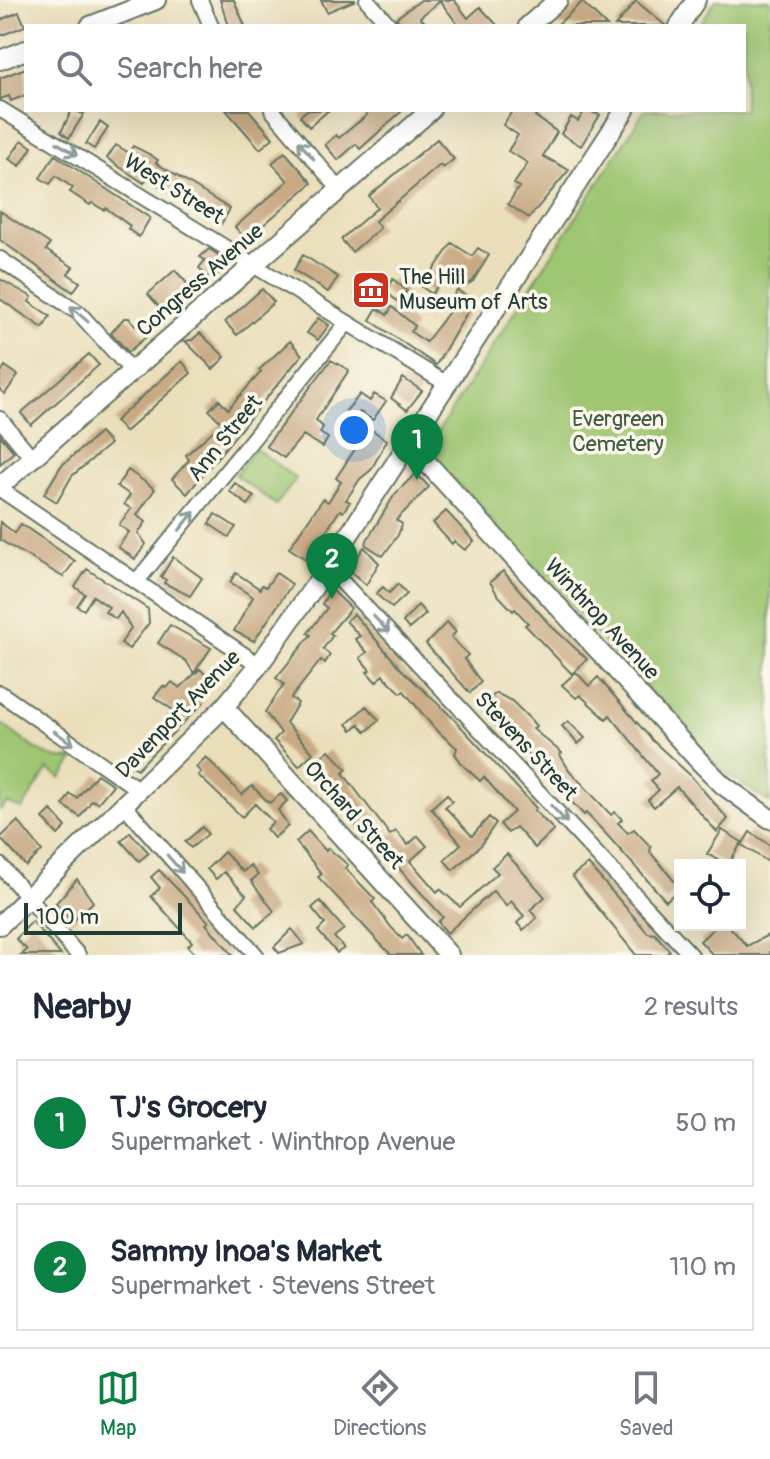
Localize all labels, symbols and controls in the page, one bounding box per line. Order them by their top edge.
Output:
search box [24,24,746,112]
icon: search [52,46,96,90]
text: Search here [116,50,263,87]
one-way arrow [297,140,315,160]
one-way arrow [55,141,78,157]
street label: West Street [119,147,229,231]
street label: Congress Avenue [131,217,269,343]
place label: The Hill Museum of Arts [399,263,548,316]
museum icon: The Hill Museum of Arts [350,269,392,311]
one-way arrow [69,305,89,324]
street label: Ann Street [182,389,269,487]
park label: Evergreen Cemetery [572,405,664,458]
your location [334,410,374,450]
pin: 1 [391,414,443,480]
one-way arrow [177,510,195,531]
pin: 2 [306,533,358,599]
street label: Winthrop Avenue [539,552,666,686]
one-way arrow [372,614,391,634]
street label: Davenport Avenue [110,644,247,784]
street label: Stevens Street [468,686,584,807]
one-way arrow [52,730,74,746]
street label: Orchard Street [298,755,410,875]
one-way arrow [549,803,567,823]
one-way arrow [166,853,184,873]
map controls [674,859,746,931]
button: locate [674,859,746,931]
scale bar [24,899,182,935]
text: 100 m [36,903,99,931]
text: Nearby [32,986,131,1029]
text: 2 results [644,991,738,1023]
text: TJ's Grocery [110,1089,267,1126]
text: 1 [55,1107,65,1139]
text: 50 m [675,1107,736,1139]
text: Supermarket · Winthrop Avenue [110,1126,455,1158]
text: Sammy Inoa's Market [110,1233,382,1270]
text: 2 [53,1251,67,1283]
text: 110 m [669,1251,736,1283]
text: Supermarket · Stevens Street [110,1270,435,1302]
tab: Map [96,1366,140,1442]
tab: Directions [333,1366,426,1442]
tab: Saved [619,1366,674,1442]

